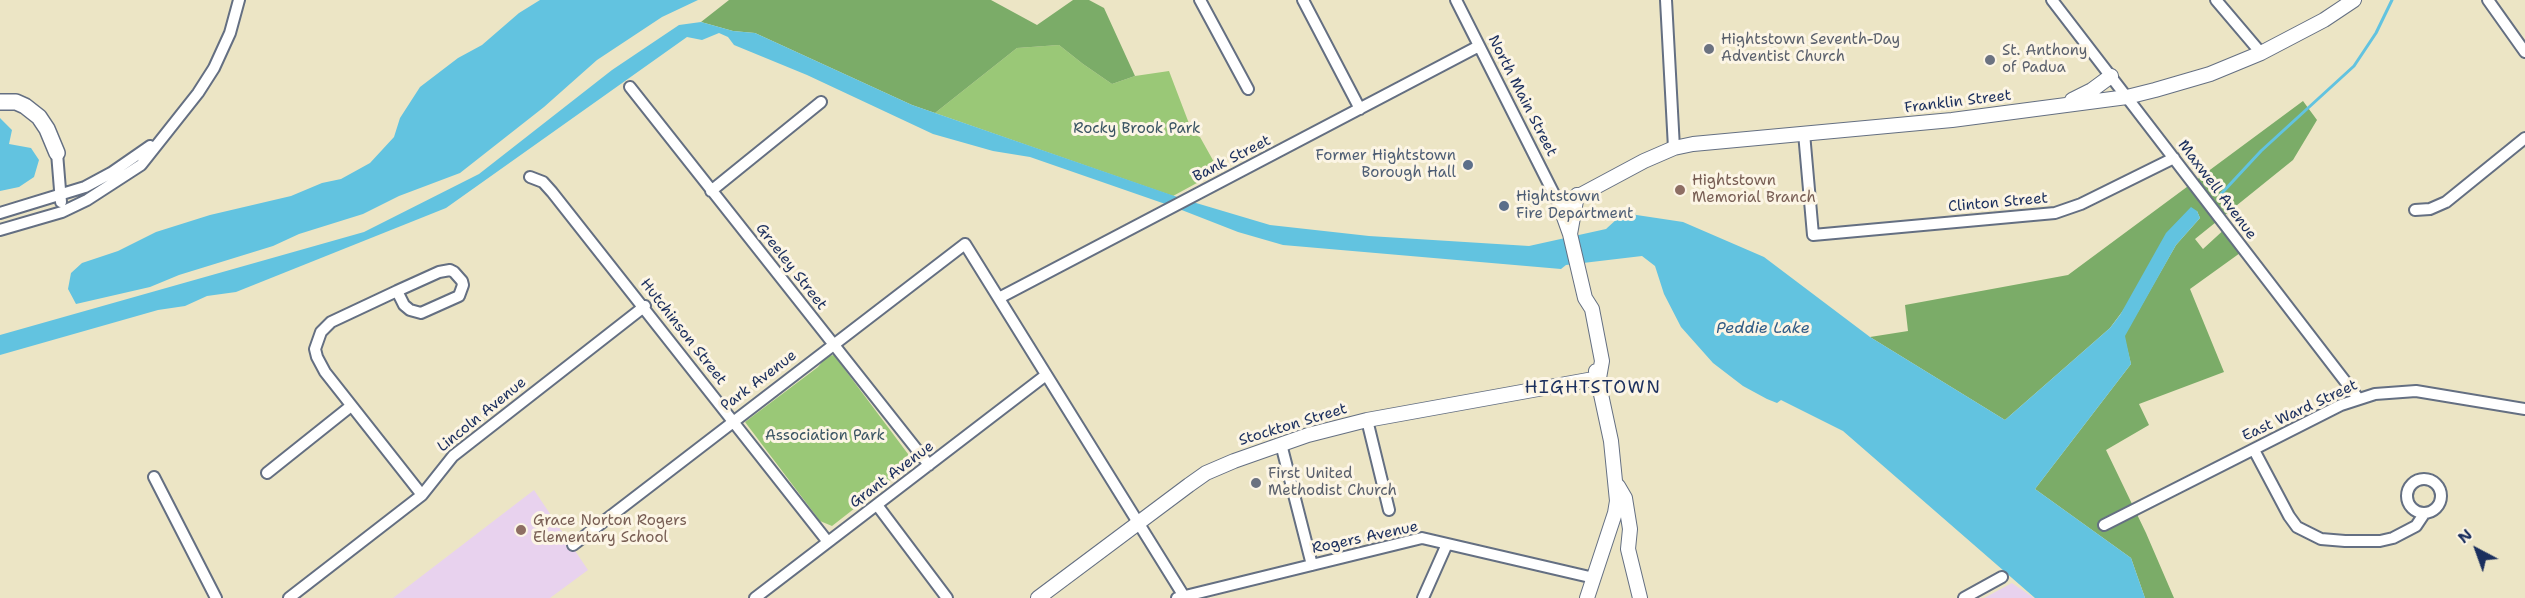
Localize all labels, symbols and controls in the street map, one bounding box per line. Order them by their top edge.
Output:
place label: Hightstown Seventh-Day Adventist Church [1721,31,1900,66]
street label: North Main Street [1484,32,1560,160]
marker: Hightstown Seventh-Day Adventist Church [1702,42,1716,56]
place label: St. Anthony of Padua [2002,42,2087,77]
marker: St. Anthony of Padua [1983,53,1997,67]
street label: Franklin Street [1904,87,2012,117]
park label: Rocky Brook Park [1073,120,1201,138]
street label: Bank Street [1190,132,1274,186]
street label: Maxwell Avenue [2174,137,2260,243]
place label: Former Hightstown Borough Hall [1316,147,1456,182]
marker: Former Hightstown Borough Hall [1461,158,1475,172]
place label: Hightstown Memorial Branch [1692,172,1816,207]
marker: Hightstown Memorial Branch [1673,183,1687,197]
place label: Hightstown Fire Department [1516,188,1634,223]
street label: Clinton Street [1947,190,2049,216]
marker: Hightstown Fire Department [1497,199,1511,213]
street label: Greeley Street [752,220,830,314]
street label: Hutchinson Street [636,275,730,389]
water label: Peddie Lake [1716,319,1810,339]
street label: Park Avenue [718,347,800,415]
street label: Lincoln Avenue [434,374,530,456]
street label: East Ward Street [2239,376,2361,446]
district label: HIGHTSTOWN [1525,377,1661,399]
street label: Stockton Street [1237,400,1349,450]
park label: Association Park [765,427,885,445]
street label: Grant Avenue [846,438,938,512]
place label: First United Methodist Church [1268,465,1397,500]
marker: First United Methodist Church [1249,476,1263,490]
place label: Grace Norton Rogers Elementary School [533,512,687,547]
street label: Rogers Avenue [1310,518,1420,558]
north arrow [2447,520,2507,580]
marker: Grace Norton Rogers Elementary School [514,523,528,537]
text: N [2453,524,2477,548]

